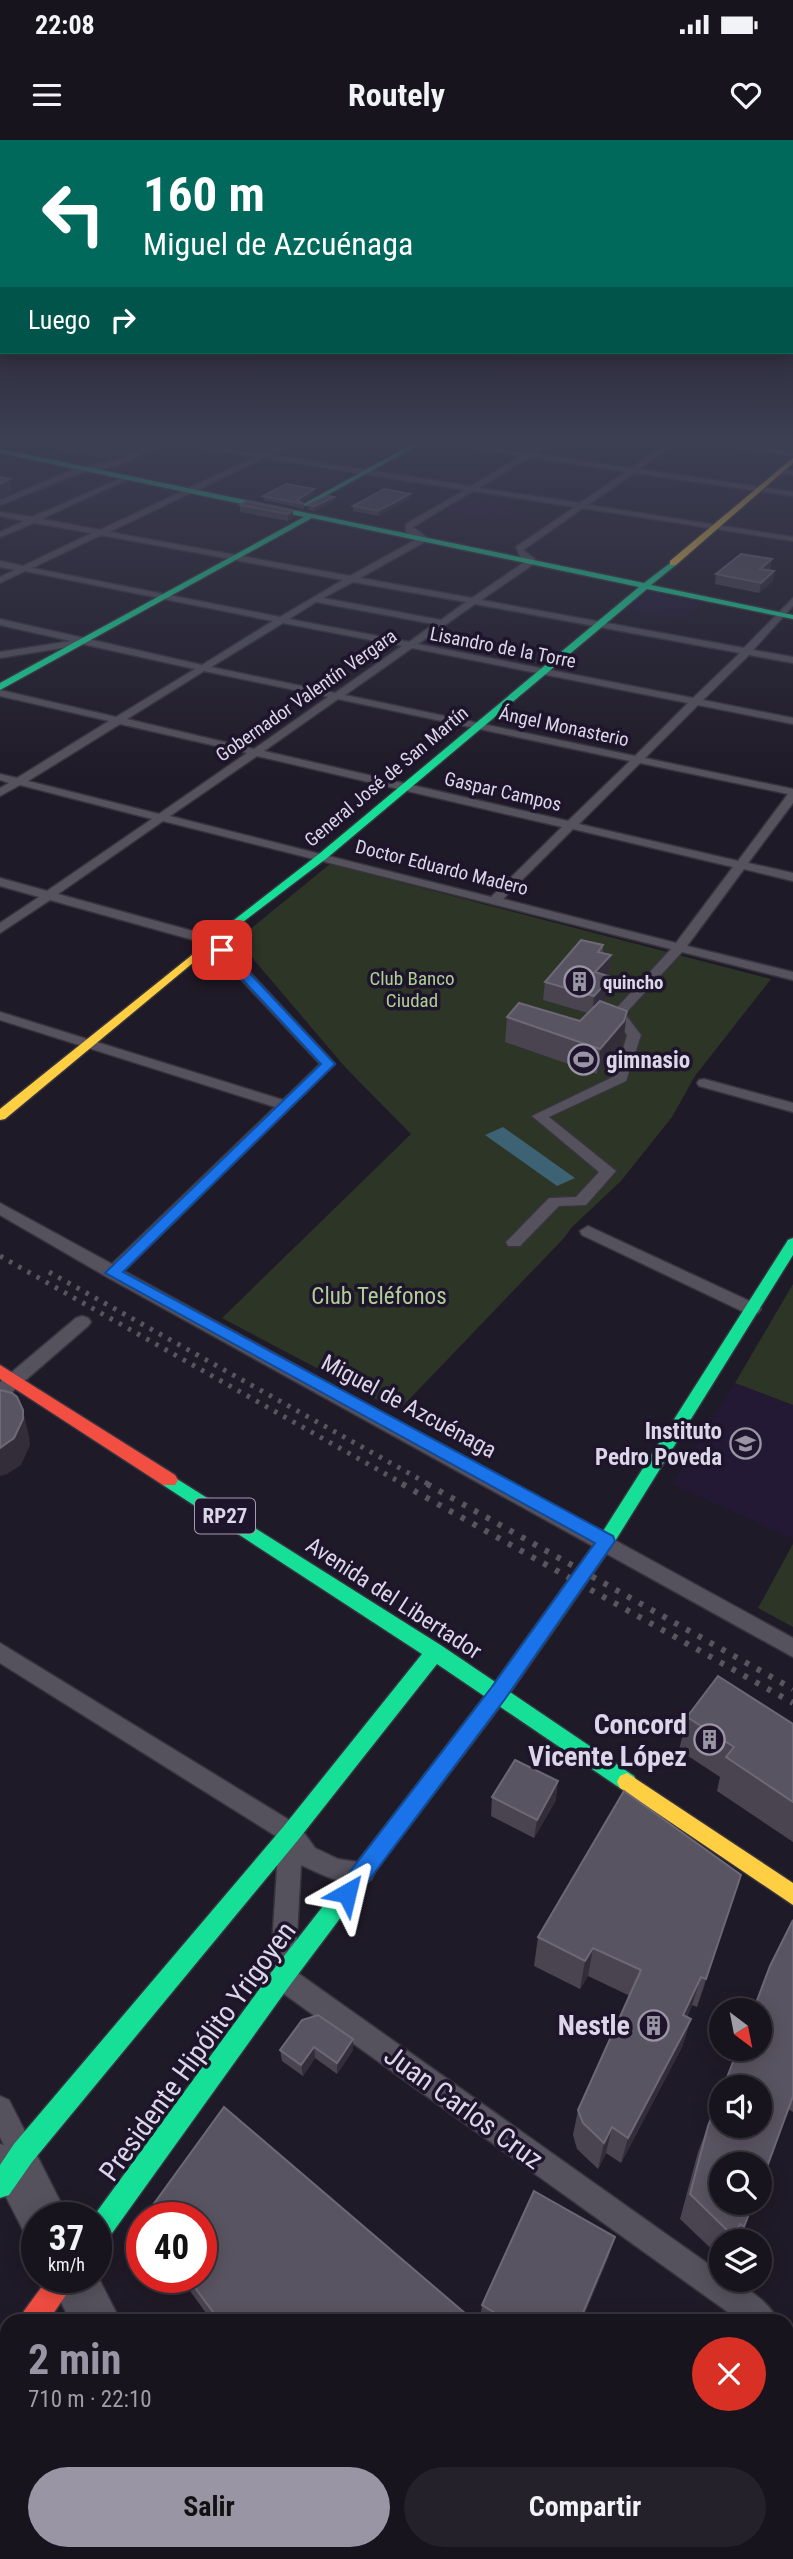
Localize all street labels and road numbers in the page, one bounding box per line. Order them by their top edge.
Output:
street label: Lisandro de la Torre [428,622,578,673]
street label: Gobernador Valentín Vergara [211,624,401,767]
street label: General José de San Martín [300,701,473,852]
street label: Ángel Monasterio [497,701,631,751]
street label: Gaspar Campos [442,767,564,816]
street label: Doctor Eduardo Madero [353,835,531,900]
street label: Miguel de Azcuénaga [317,1349,501,1464]
road number: RP27 [195,1498,255,1534]
street label: Avenida del Libertador [301,1532,487,1665]
street label: Presidente Hipólito Yrigoyen [92,1915,303,2187]
street label: Juan Carlos Cruz [378,2039,550,2176]

